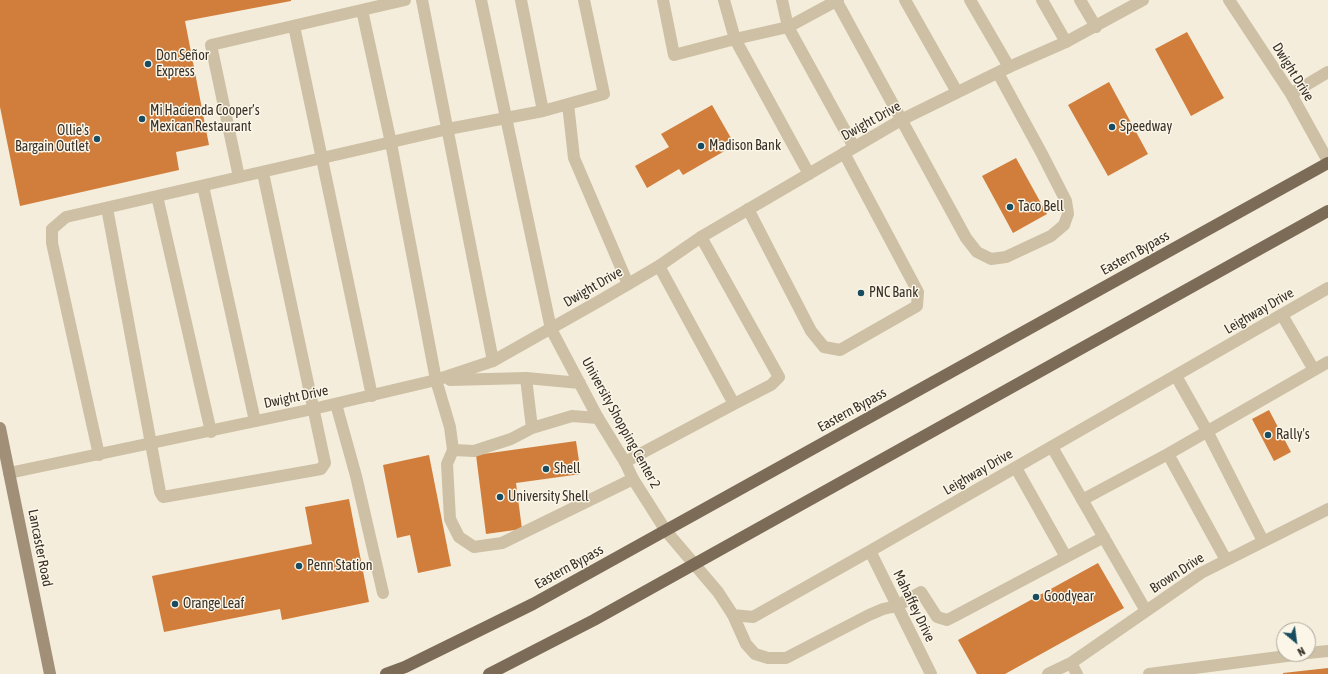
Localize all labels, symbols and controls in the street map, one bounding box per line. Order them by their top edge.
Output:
street label: Dwight Drive [1269,40,1317,104]
place label: Don Señor Express [156,48,209,80]
marker: Don Señor Express [143,59,153,69]
street label: Dwight Drive [838,98,904,144]
place label: Mi Hacienda Cooper’s Mexican Restaurant [150,103,260,136]
marker: Mi Hacienda Cooper’s Mexican Restaurant [137,114,147,124]
place label: Speedway [1120,119,1172,135]
marker: Speedway [1107,122,1117,132]
place label: Ollie's Bargain Outlet [15,123,89,156]
marker: Ollie's Bargain Outlet [92,134,102,144]
place label: Madison Bank [709,138,781,154]
marker: Madison Bank [696,141,706,151]
place label: Taco Bell [1018,199,1064,215]
marker: Taco Bell [1005,202,1015,212]
street label: Eastern Bypass [1098,227,1172,279]
street label: Dwight Drive [561,263,625,311]
street label: Leighway Drive [1221,284,1297,338]
place label: PNC Bank [869,285,918,301]
marker: PNC Bank [856,288,866,298]
street label: University Shopping Center 2 [578,355,664,491]
street label: Dwight Drive [262,382,330,412]
street label: Eastern Bypass [815,384,889,436]
place label: Rally's [1276,427,1310,443]
marker: Rally's [1263,430,1273,440]
street label: Leighway Drive [940,445,1016,499]
place label: Shell [554,461,580,477]
marker: Shell [541,464,551,474]
place label: University Shell [508,489,589,505]
marker: University Shell [495,492,505,502]
street label: Lancaster Road [24,508,56,588]
street label: Eastern Bypass [532,541,606,593]
street label: Brown Drive [1147,549,1207,597]
place label: Penn Station [307,558,373,574]
marker: Penn Station [294,561,304,571]
street label: Mahaffey Drive [889,567,939,645]
place label: Goodyear [1044,589,1094,605]
marker: Goodyear [1031,592,1041,602]
place label: Orange Leaf [183,596,244,612]
marker: Orange Leaf [170,599,180,609]
north arrow [1276,622,1316,662]
text: N [1296,645,1307,658]

